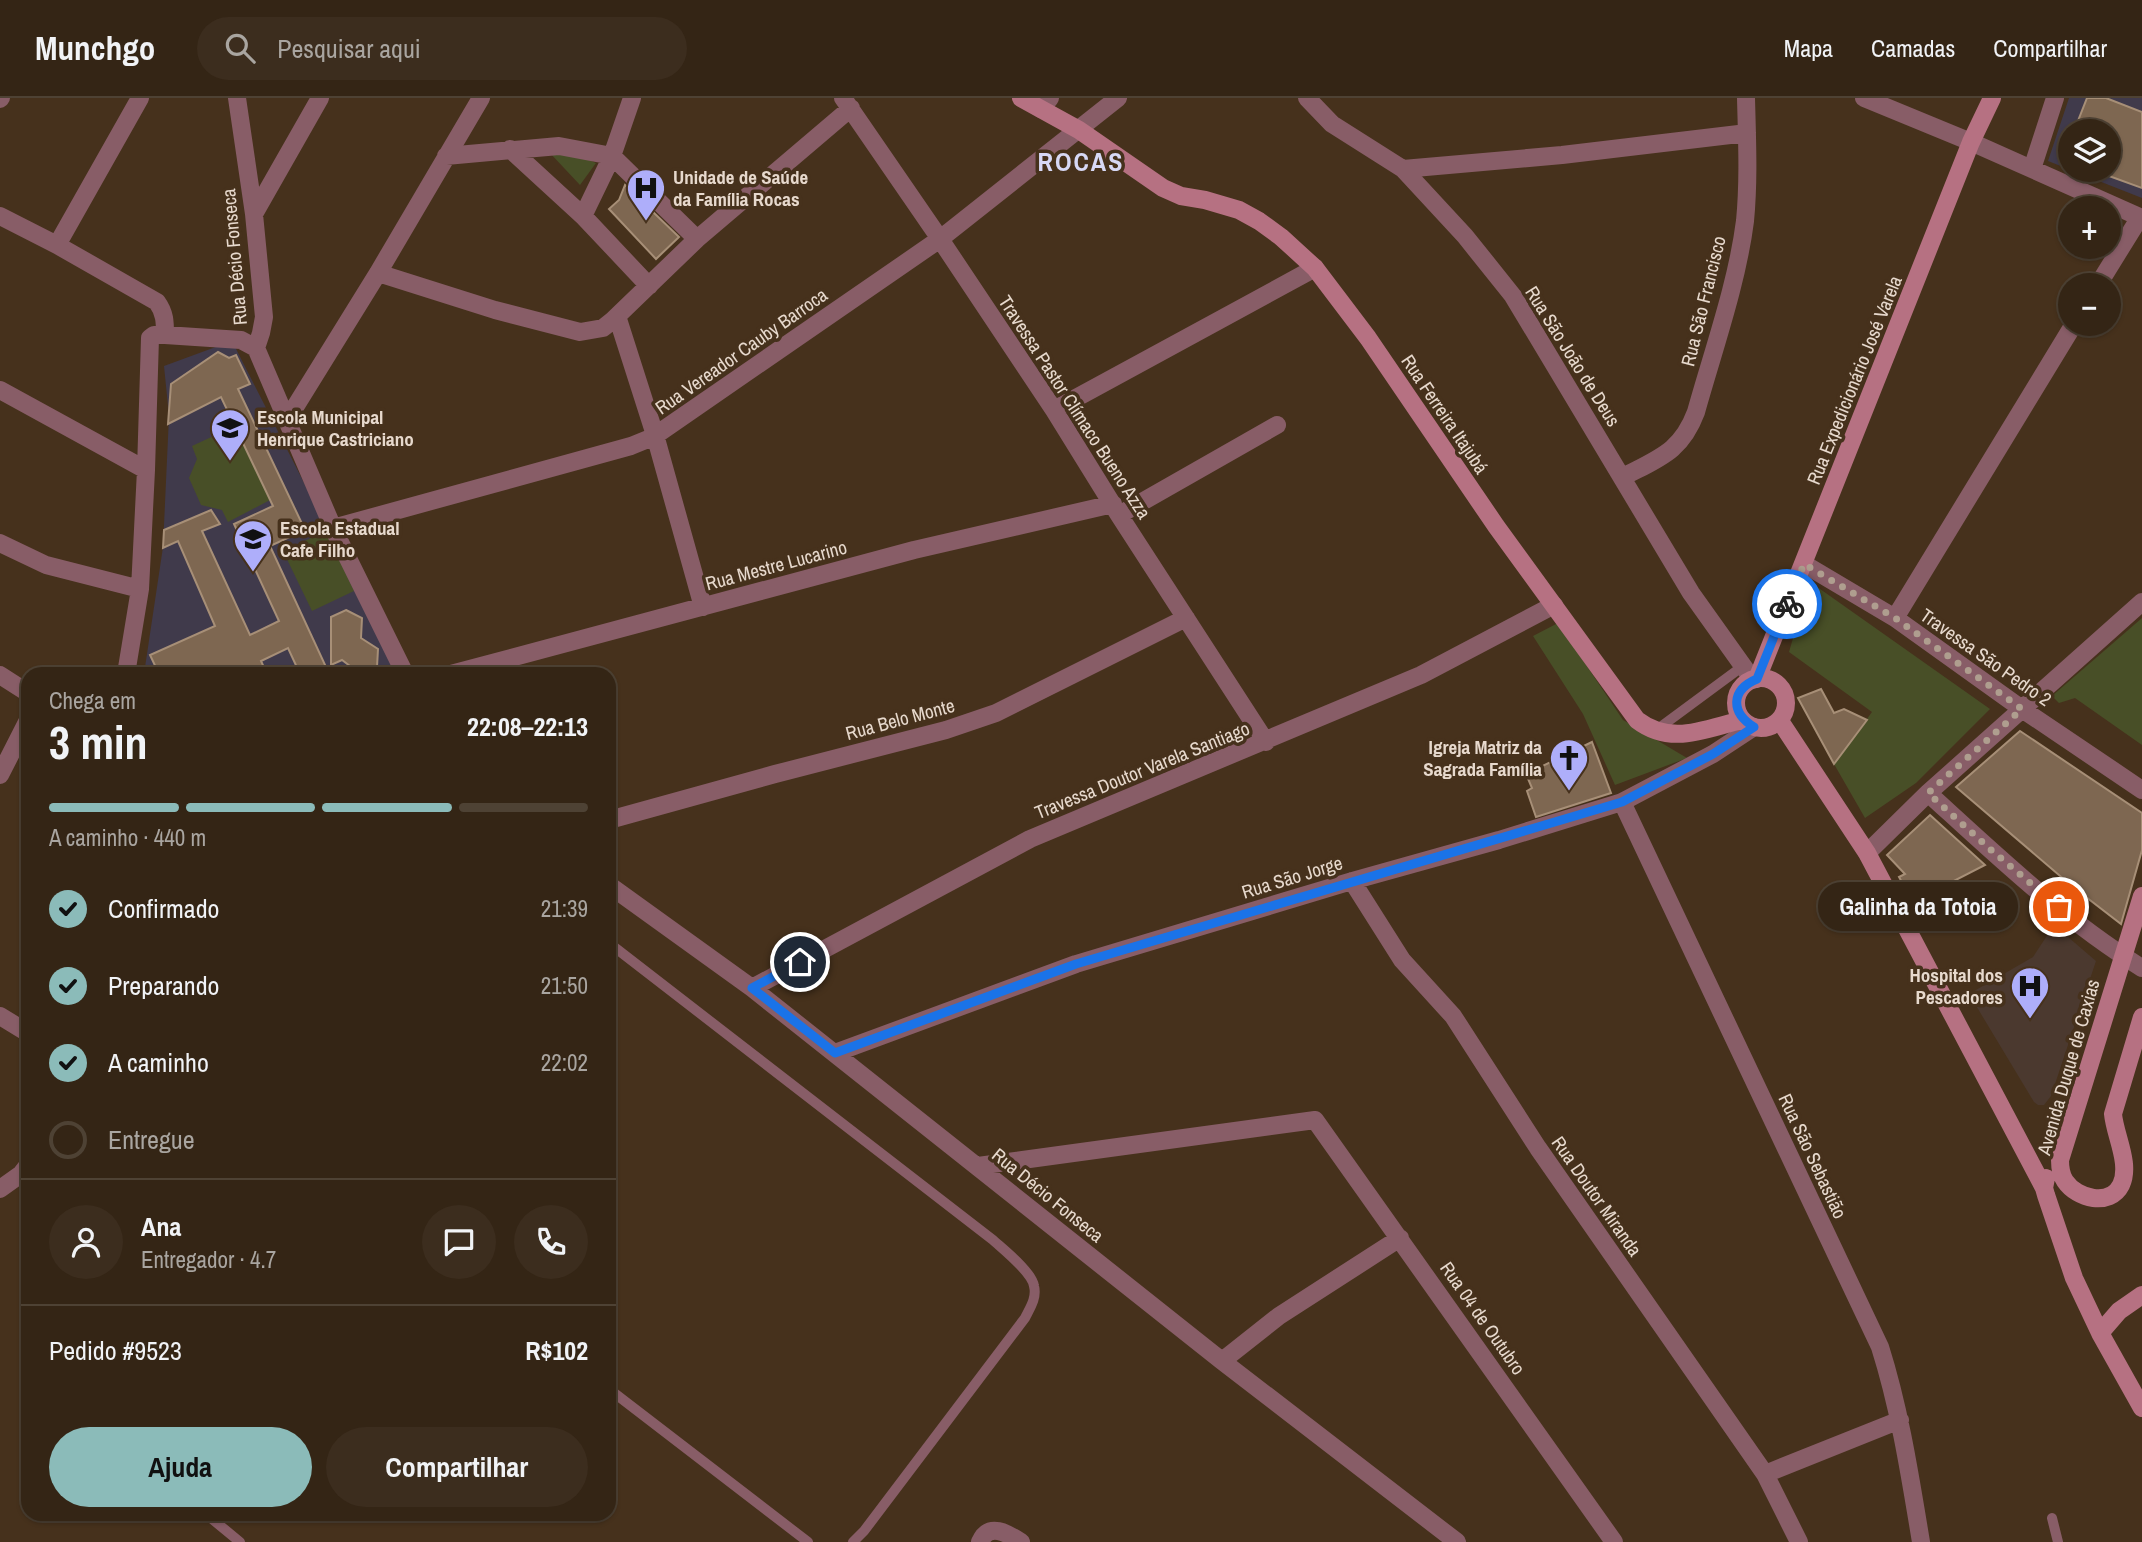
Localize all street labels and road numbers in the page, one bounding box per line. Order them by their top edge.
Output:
street label: Rua Décio Fonseca [215,187,253,326]
street label: Rua São Francisco [1674,233,1732,369]
street label: Rua Expedicionário José Varela [1800,271,1908,488]
street label: Rua São João de Deus [1519,281,1627,431]
street label: Rua Vereador Cauby Barroca [650,282,832,420]
street label: Travessa Pastor Clímaco Bueno Azza [993,290,1157,524]
street label: Rua Ferreira Itajubá [1395,349,1495,479]
street label: Rua Mestre Lucarino [702,534,850,596]
street label: Travessa São Pedro 2 [1915,602,2057,712]
street label: Rua Belo Monte [843,692,957,746]
street label: Travessa Doutor Varela Santiago [1031,715,1253,825]
street label: Rua São Jorge [1239,849,1345,905]
street label: Avenida Duque de Caxias [2030,976,2106,1159]
street label: Rua São Sebastião [1773,1089,1853,1223]
street label: Rua Doutor Miranda [1546,1131,1648,1262]
street label: Rua Décio Fonseca [987,1142,1110,1248]
street label: Rua 04 de Outubro [1434,1256,1532,1380]

